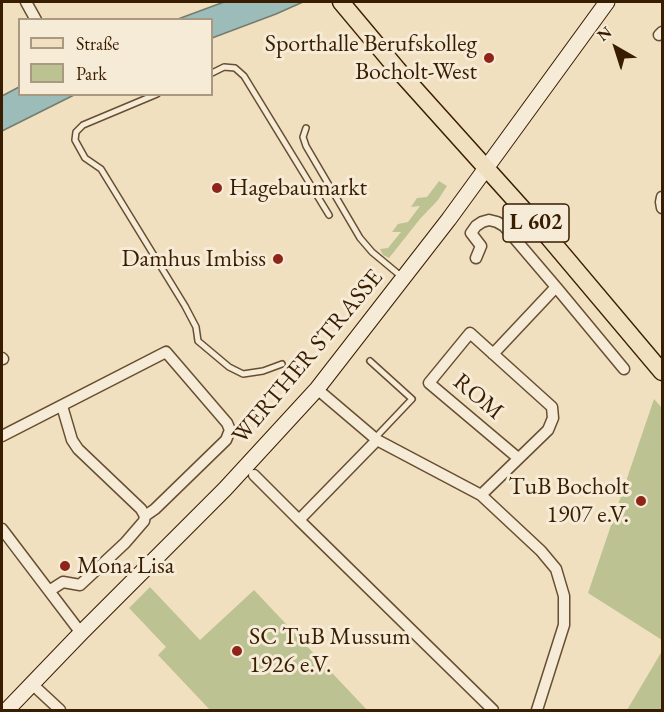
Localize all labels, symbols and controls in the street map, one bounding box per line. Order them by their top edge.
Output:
legend [18,18,213,96]
north arrow [586,18,646,78]
text: N [593,21,616,46]
place label: Sporthalle Berufskolleg Bocholt-West [265,30,477,86]
text: Straße [76,32,119,55]
marker: Sporthalle Berufskolleg Bocholt-West [482,51,496,65]
text: Park [76,62,107,85]
place label: Hagebaumarkt [229,174,367,202]
marker: Hagebaumarkt [210,181,224,195]
road number: L 602 [503,204,569,242]
place label: Damhus Imbiss [122,245,266,273]
marker: Damhus Imbiss [271,252,285,266]
street label: WERTHER STRASSE [227,264,389,450]
street label: ROM [447,368,509,426]
place label: TuB Bocholt 1907 e.V. [508,473,629,529]
marker: TuB Bocholt 1907 e.V. [634,494,648,508]
place label: Mona Lisa [77,552,174,580]
marker: Mona Lisa [58,559,72,573]
place label: SC TuB Mussum 1926 e.V. [249,623,411,679]
marker: SC TuB Mussum 1926 e.V. [230,644,244,658]

